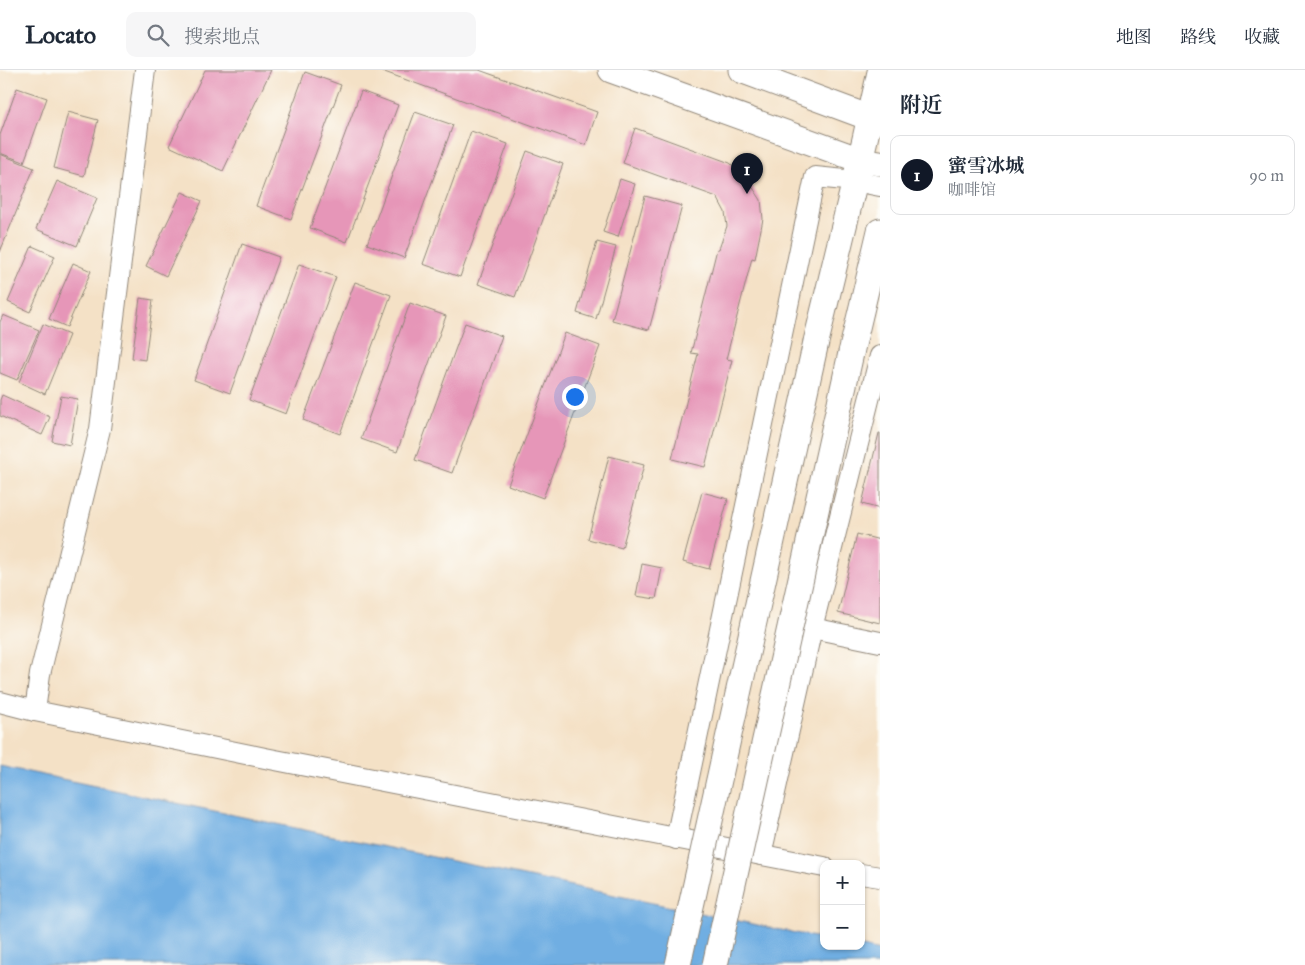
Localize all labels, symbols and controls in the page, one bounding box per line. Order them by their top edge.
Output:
search box [126,12,476,57]
text: Locato [25,20,96,50]
icon: search [144,21,172,49]
text: 搜索地点 [184,25,260,48]
text: 地图 [1116,26,1152,48]
text: 路线 [1180,26,1216,48]
text: 收藏 [1244,26,1280,48]
text: 附近 [900,92,942,118]
pin: 1 [731,153,763,194]
text: 蜜雪冰城 [948,154,1024,177]
text: 1 [914,166,920,185]
text: 90 m [1249,166,1284,185]
text: 咖啡馆 [948,180,996,199]
your location [562,384,588,410]
map controls [820,860,865,950]
button: + [820,860,865,905]
button: − [820,905,865,950]

